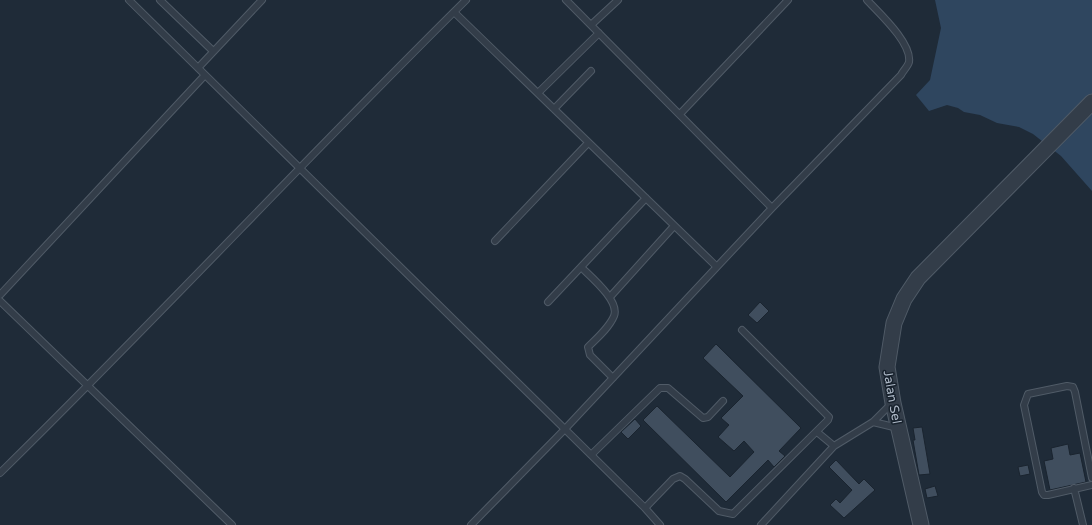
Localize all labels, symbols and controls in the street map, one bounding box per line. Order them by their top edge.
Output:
street label: Jalan Sel [879,369,905,425]

